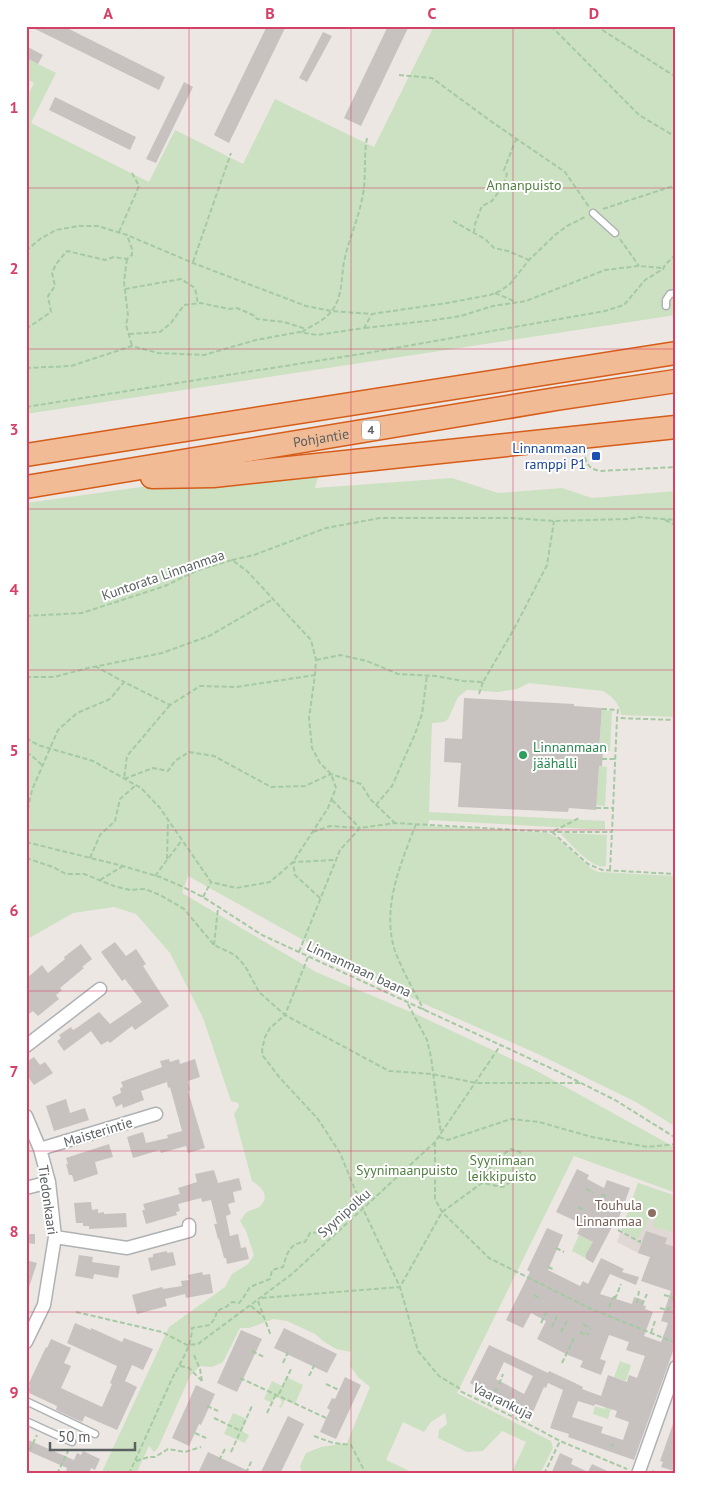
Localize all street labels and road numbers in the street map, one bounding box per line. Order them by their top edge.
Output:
road number: 4 [362,420,380,440]
street label: Pohjantie [292,425,350,452]
street label: Kuntorata Linnanmaa [99,546,227,604]
street label: Linnanmaan baana [304,937,414,1001]
street label: Maisterintie [61,1113,135,1151]
street label: Tiedonkaari [34,1164,62,1236]
street label: Syynipolku [314,1184,374,1242]
street label: Vaarankuja [469,1378,536,1423]

